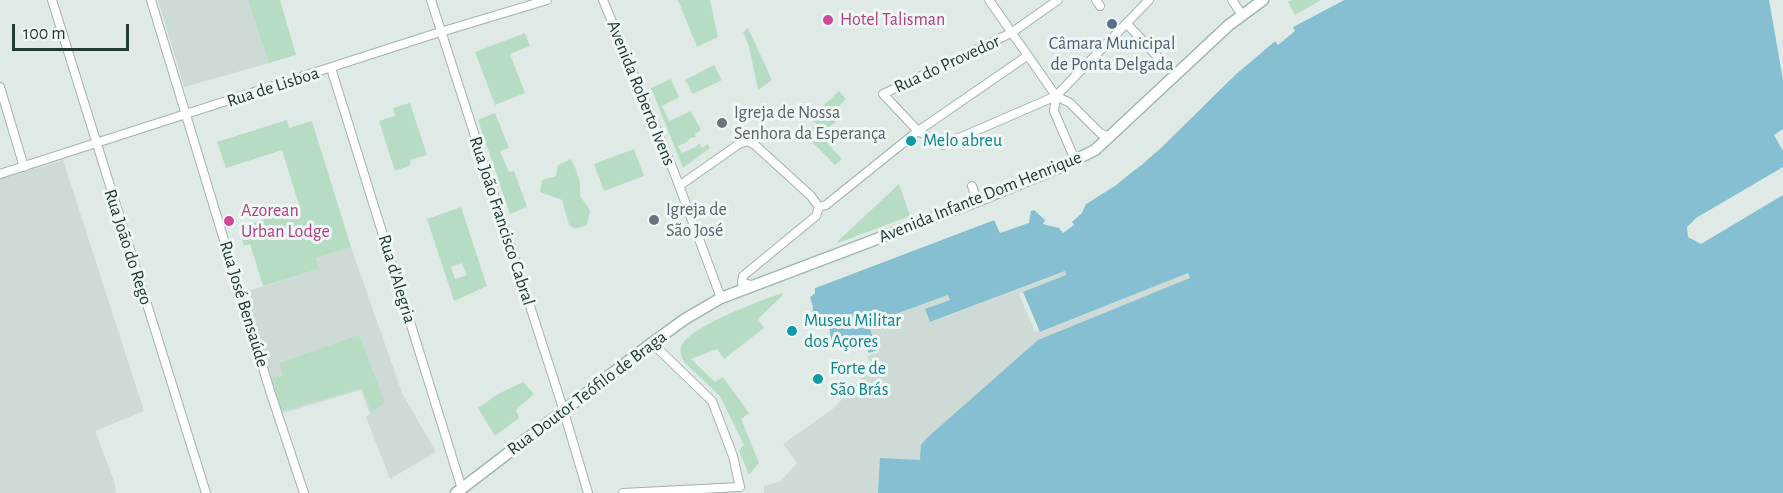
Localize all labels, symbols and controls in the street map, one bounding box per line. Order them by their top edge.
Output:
place label: Hotel Talisman [840,9,945,31]
scale bar [15,12,132,50]
marker: Hotel Talisman [821,13,835,27]
street label: Avenida Roberto Ivens [602,17,680,169]
marker: Câmara Municipal de Ponta Delgada [1105,17,1119,31]
text: 100 m [23,25,66,43]
street label: Rua do Provedor [891,30,1003,98]
place label: Câmara Municipal de Ponta Delgada [1049,33,1175,76]
street label: Rua de Lisboa [224,62,322,112]
place label: Igreja de Nossa Senhora da Esperança [734,102,886,144]
marker: Igreja de Nossa Senhora da Esperança [715,116,729,130]
place label: Melo abreu [923,130,1002,152]
street label: Rua João Francisco Cabral [464,134,540,308]
marker: Melo abreu [904,134,918,148]
street label: Avenida Infante Dom Henrique [875,146,1085,248]
street label: Rua João do Rego [99,186,157,308]
place label: Igreja de São José [666,199,727,242]
place label: Azorean Urban Lodge [241,200,330,242]
marker: Igreja de São José [647,213,661,227]
marker: Azorean Urban Lodge [222,214,236,228]
street label: Rua d'Alegria [373,232,421,326]
street label: Rua José Bensaúde [215,238,273,370]
place label: Museu Militar dos Açores [804,310,901,352]
marker: Museu Militar dos Açores [785,324,799,338]
street label: Rua Doutor Teófilo de Braga [503,326,671,460]
place label: Forte de São Brás [830,358,888,400]
marker: Forte de São Brás [811,372,825,386]

